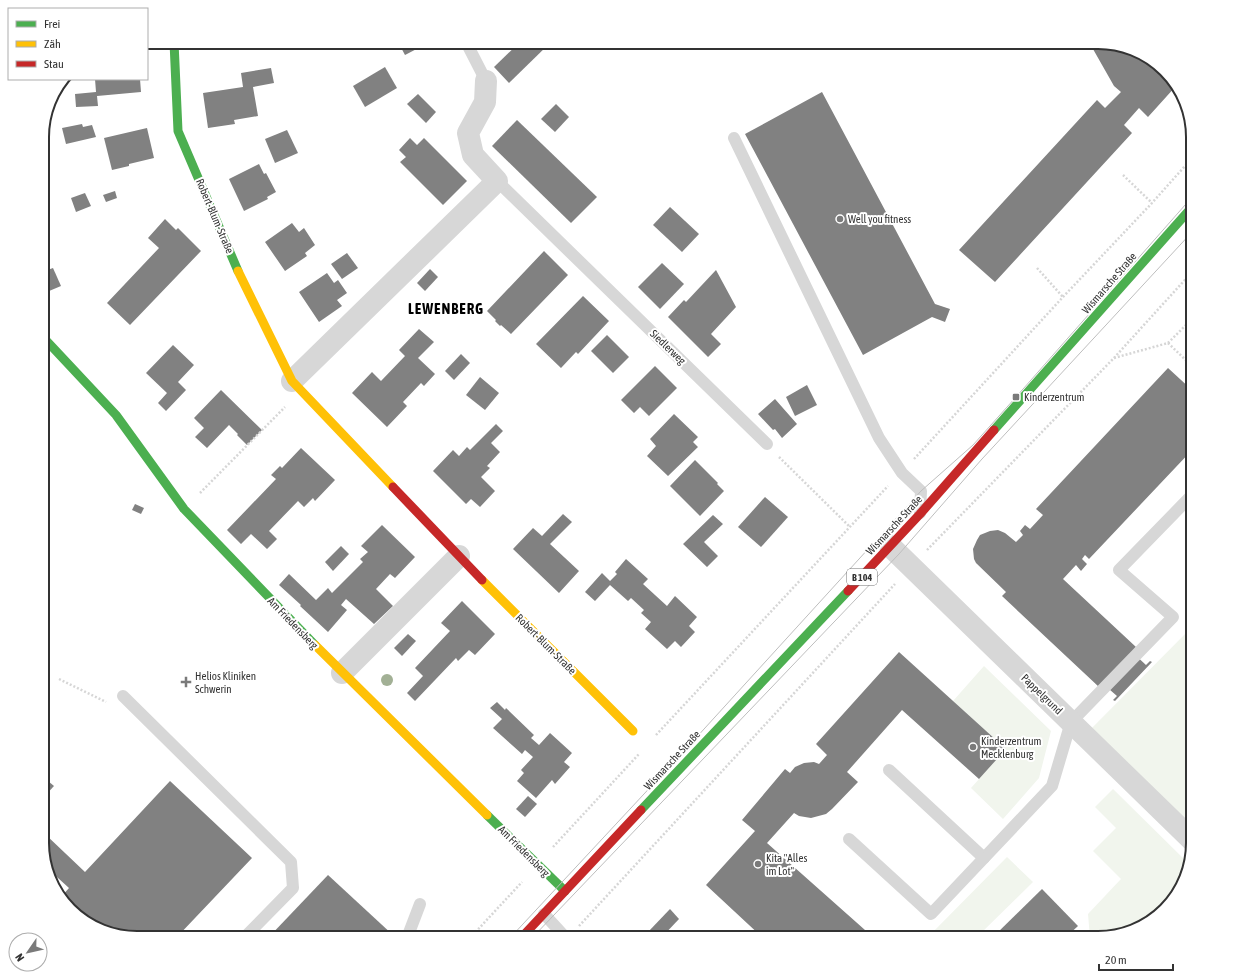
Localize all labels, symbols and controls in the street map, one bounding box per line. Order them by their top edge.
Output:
legend [8,8,148,80]
text: Frei [44,17,60,31]
text: Zäh [44,37,61,51]
text: Stau [44,57,64,71]
street label: Robert-Blum-Straße [194,177,236,255]
place label: Well you fitness [848,213,911,225]
marker: Well you fitness [835,214,845,224]
street label: Wismarsche Straße [1079,250,1139,316]
district label: LEWENBERG [408,300,484,317]
street label: Siedlerweg [648,327,688,367]
place label: Kinderzentrum [1024,391,1085,403]
marker: Kinderzentrum [1011,392,1021,402]
street label: Wismarsche Straße [864,493,924,557]
road number: B 104 [847,569,877,585]
street label: Am Friedensberg [265,595,321,651]
street label: Robert-Blum-Straße [513,611,579,677]
place label: Helios Kliniken Schwerin [195,670,256,695]
street label: Pappelgrund [1019,672,1065,716]
marker: Helios Kliniken Schwerin [180,676,192,688]
street label: Wismarsche Straße [642,728,702,792]
place label: Kinderzentrum Mecklenburg [981,735,1042,760]
marker: Kinderzentrum Mecklenburg [968,742,978,752]
street label: Am Friedensberg [496,823,552,879]
place label: Kita ''Alles im Lot'' [766,852,807,877]
marker: Kita ''Alles im Lot'' [753,859,763,869]
north arrow [8,932,48,972]
scale bar [1099,946,1173,972]
text: N [13,952,27,964]
text: 20 m [1105,953,1127,967]

